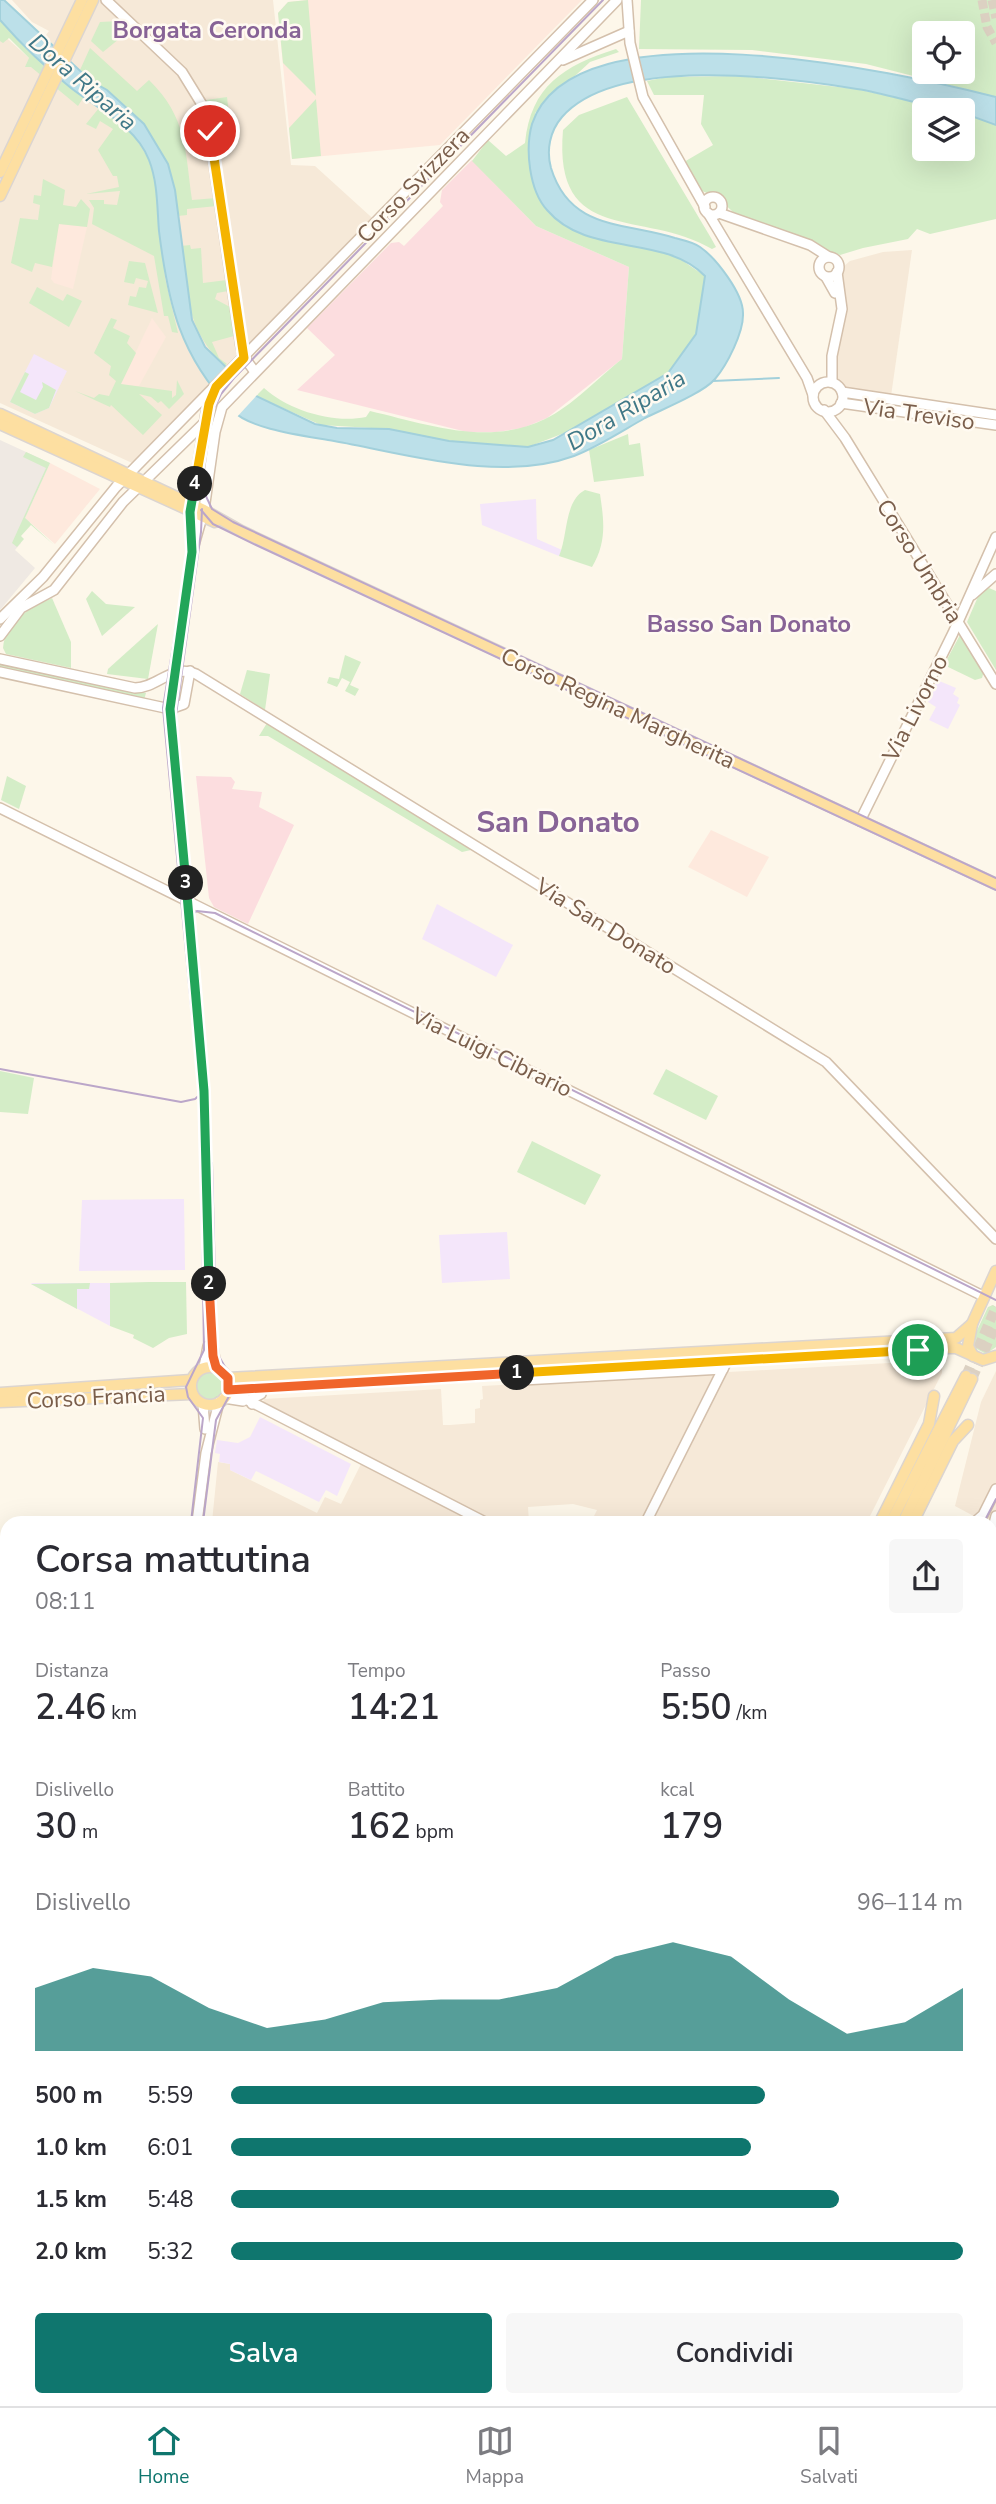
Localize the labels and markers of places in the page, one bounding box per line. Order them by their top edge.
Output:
pin [180,101,240,161]
pin: 4 [178,466,212,502]
pin: 3 [168,866,204,900]
pin: 2 [192,1266,227,1302]
pin [888,1320,948,1380]
pin: 1 [500,1356,534,1390]

